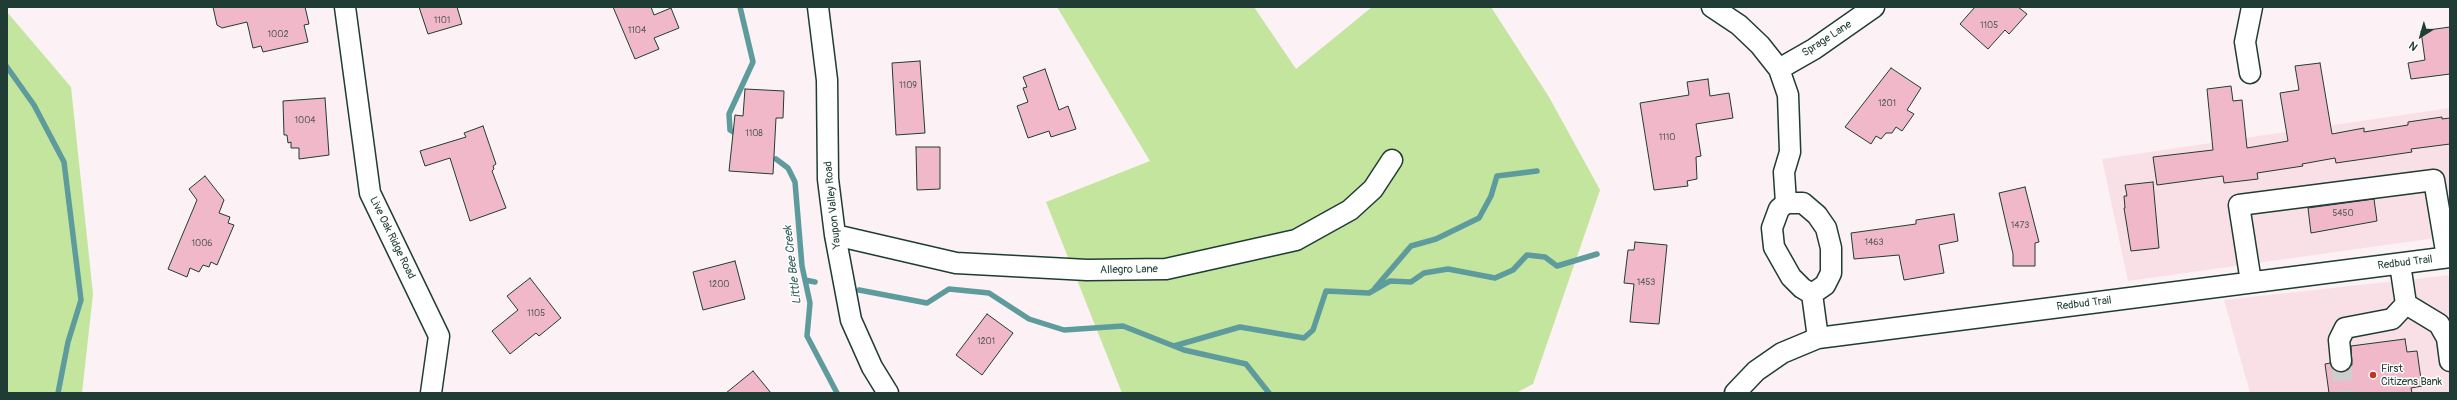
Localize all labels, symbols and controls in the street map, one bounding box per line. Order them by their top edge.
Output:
house number: 1101 [434,16,450,26]
north arrow [2401,16,2441,56]
street label: Sprage Lane [1800,18,1854,60]
house number: 1105 [1980,21,1998,31]
house number: 1104 [628,26,646,36]
house number: 1002 [268,30,288,40]
text: N [2407,39,2420,53]
house number: 1109 [899,81,917,91]
house number: 1201 [1878,99,1896,109]
house number: 1004 [294,116,316,126]
house number: 1108 [745,129,763,139]
house number: 1110 [1659,133,1675,143]
street label: Yaupon Valley Road [822,160,844,250]
street label: Live Oak Ridge Road [366,195,418,281]
house number: 5450 [2332,209,2354,219]
house number: 1473 [2011,221,2029,231]
water label: Little Bee Creek [781,225,805,305]
house number: 1463 [1865,238,1883,248]
house number: 1006 [191,239,213,249]
street label: Redbud Trail [2377,253,2433,273]
street label: Allegro Lane [1100,263,1158,277]
house number: 1453 [1637,278,1655,288]
house number: 1200 [709,280,729,290]
street label: Redbud Trail [2056,294,2112,314]
house number: 1105 [527,309,545,319]
house number: 1201 [977,337,995,347]
place label: First Citizens Bank [2381,362,2442,388]
marker: First Citizens Bank [2368,370,2378,380]

